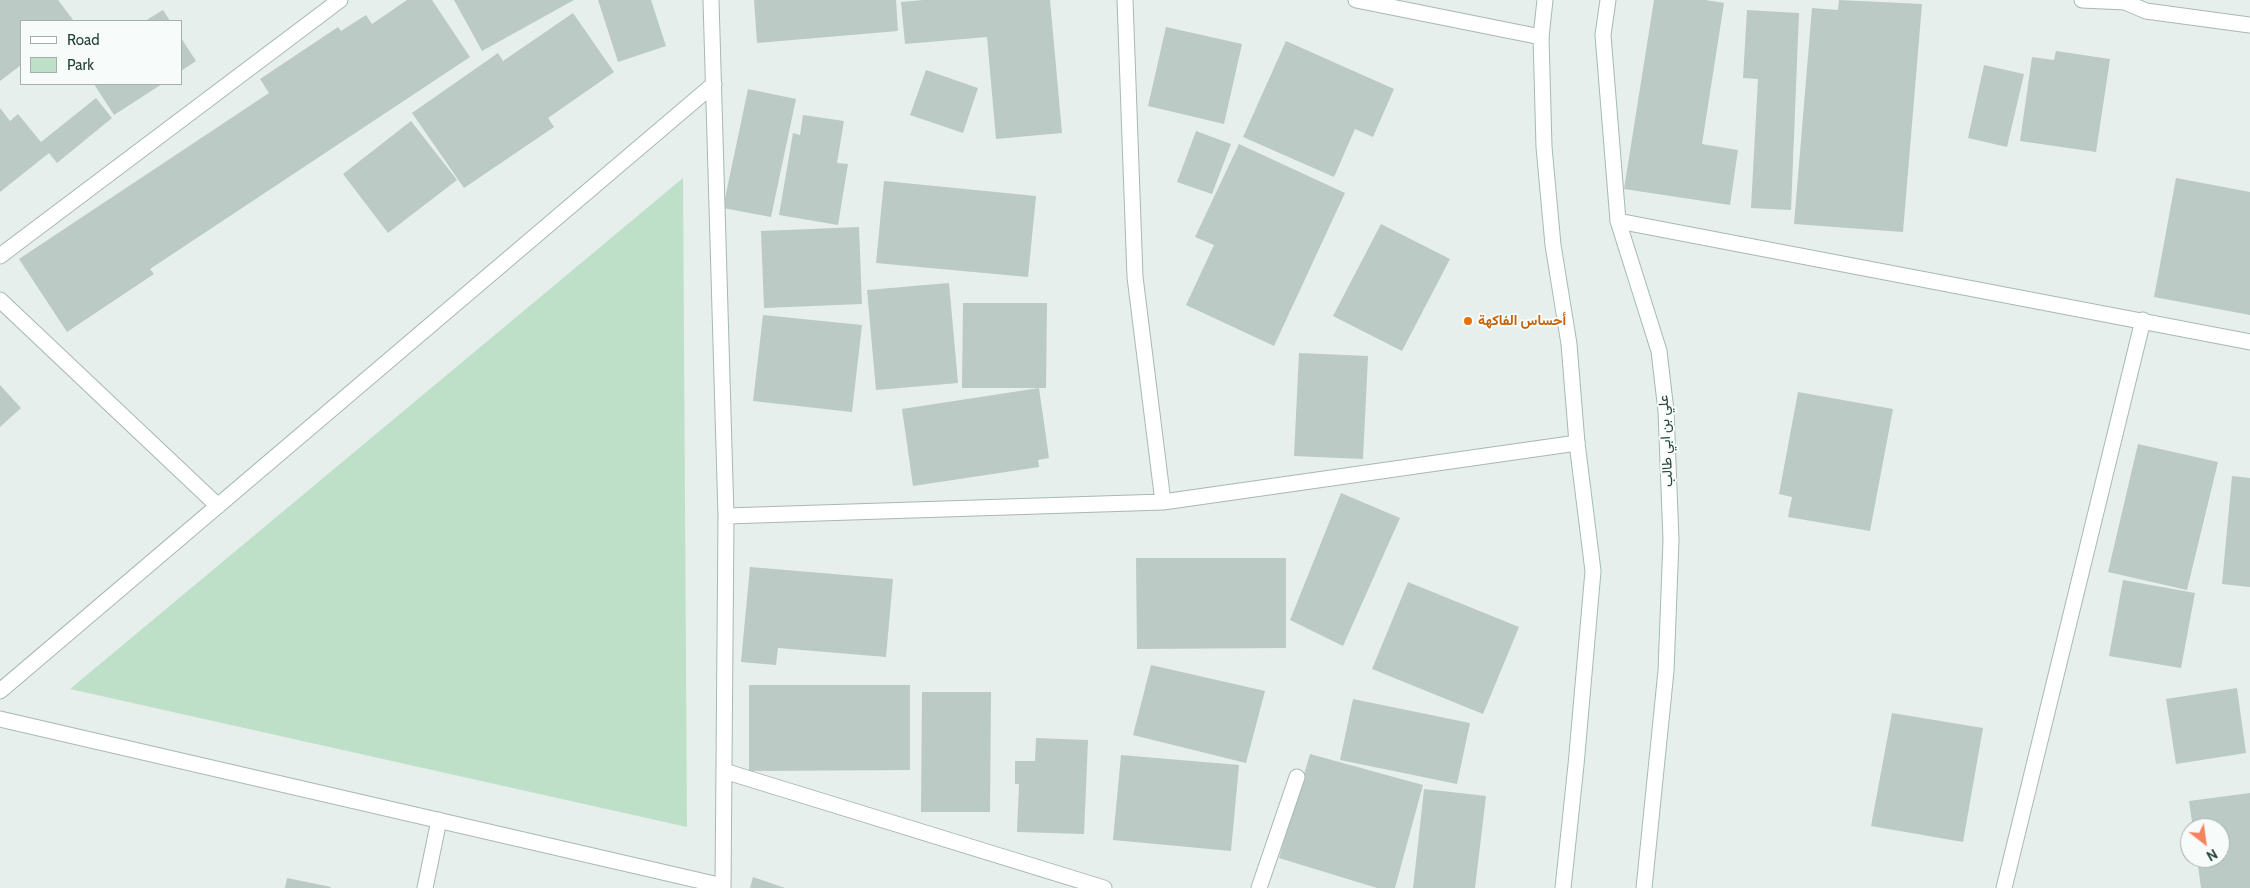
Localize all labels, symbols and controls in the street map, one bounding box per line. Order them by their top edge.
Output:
legend [20,20,182,85]
text: Road [67,31,100,49]
text: Park [67,56,94,74]
place label: أحساس الفاكهة [1478,313,1566,329]
marker: أحساس الفاكهة [1462,315,1474,327]
street label: علي بن ابي طالب [1655,395,1677,487]
north arrow [2180,818,2230,868]
text: N [2203,845,2221,865]

